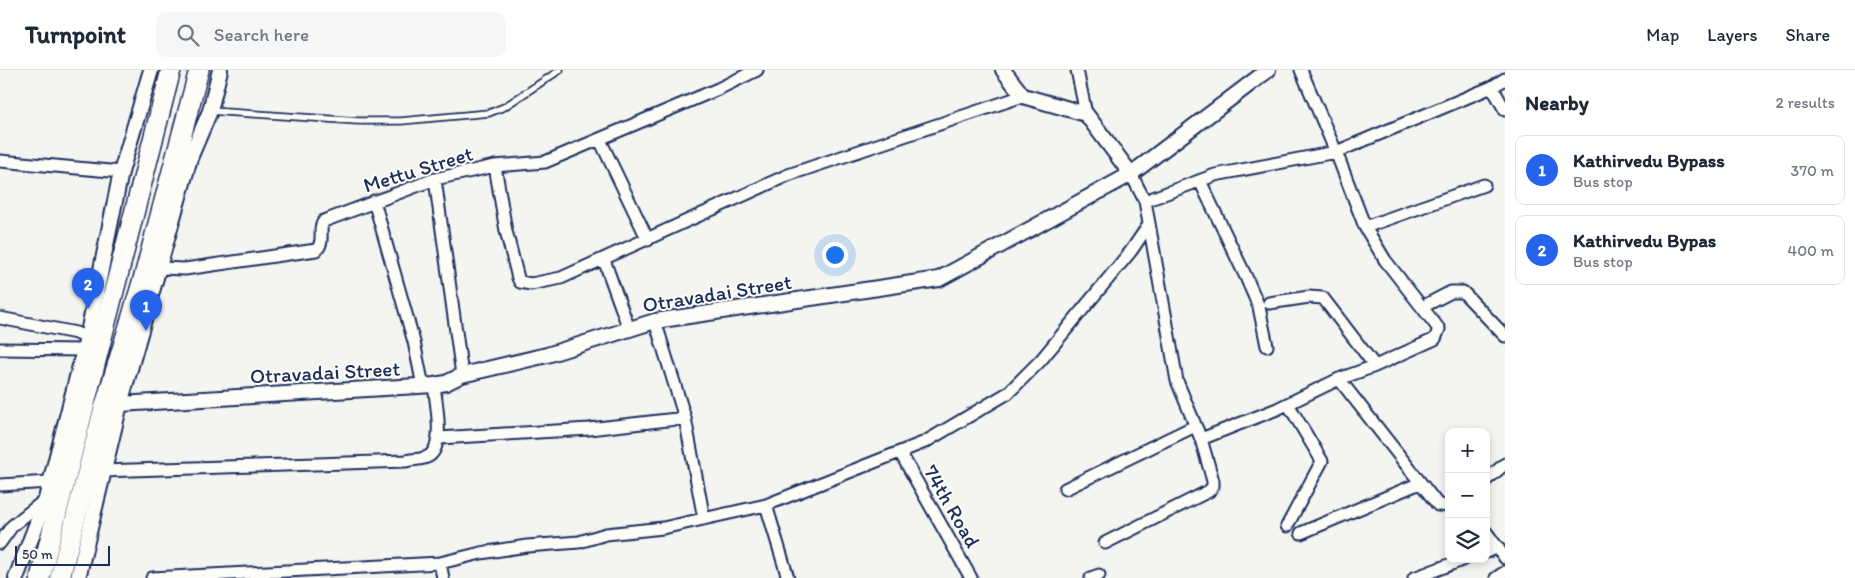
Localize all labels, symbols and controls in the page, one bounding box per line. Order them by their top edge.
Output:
search box [156,12,506,57]
text: Turnpoint [25,20,126,49]
icon: search [174,21,202,49]
text: Search here [214,23,309,46]
text: Map [1646,24,1679,46]
text: Layers [1707,24,1757,46]
text: Share [1785,24,1830,46]
text: Nearby [1525,90,1589,115]
text: 2 results [1775,93,1835,112]
street label: Mettu Street [360,140,476,198]
text: Kathirvedu Bypass [1573,149,1725,172]
text: 1 [1538,161,1546,180]
text: 370 m [1790,161,1834,180]
text: Bus stop [1573,172,1633,191]
text: Kathirvedu Bypas [1573,229,1716,252]
text: 2 [1538,241,1546,260]
text: 400 m [1788,241,1834,260]
your location [822,242,848,268]
text: Bus stop [1573,252,1633,271]
pin: 2 [72,268,104,309]
street label: Otravadai Street [641,269,793,317]
pin: 1 [130,290,162,331]
street label: Otravadai Street [249,356,401,388]
map controls [1445,428,1490,563]
button: + [1445,428,1490,473]
street label: 74th Road [918,460,986,552]
button: − [1445,473,1490,518]
button: layers [1445,518,1490,563]
scale bar [15,543,110,566]
text: 50 m [22,546,53,563]

